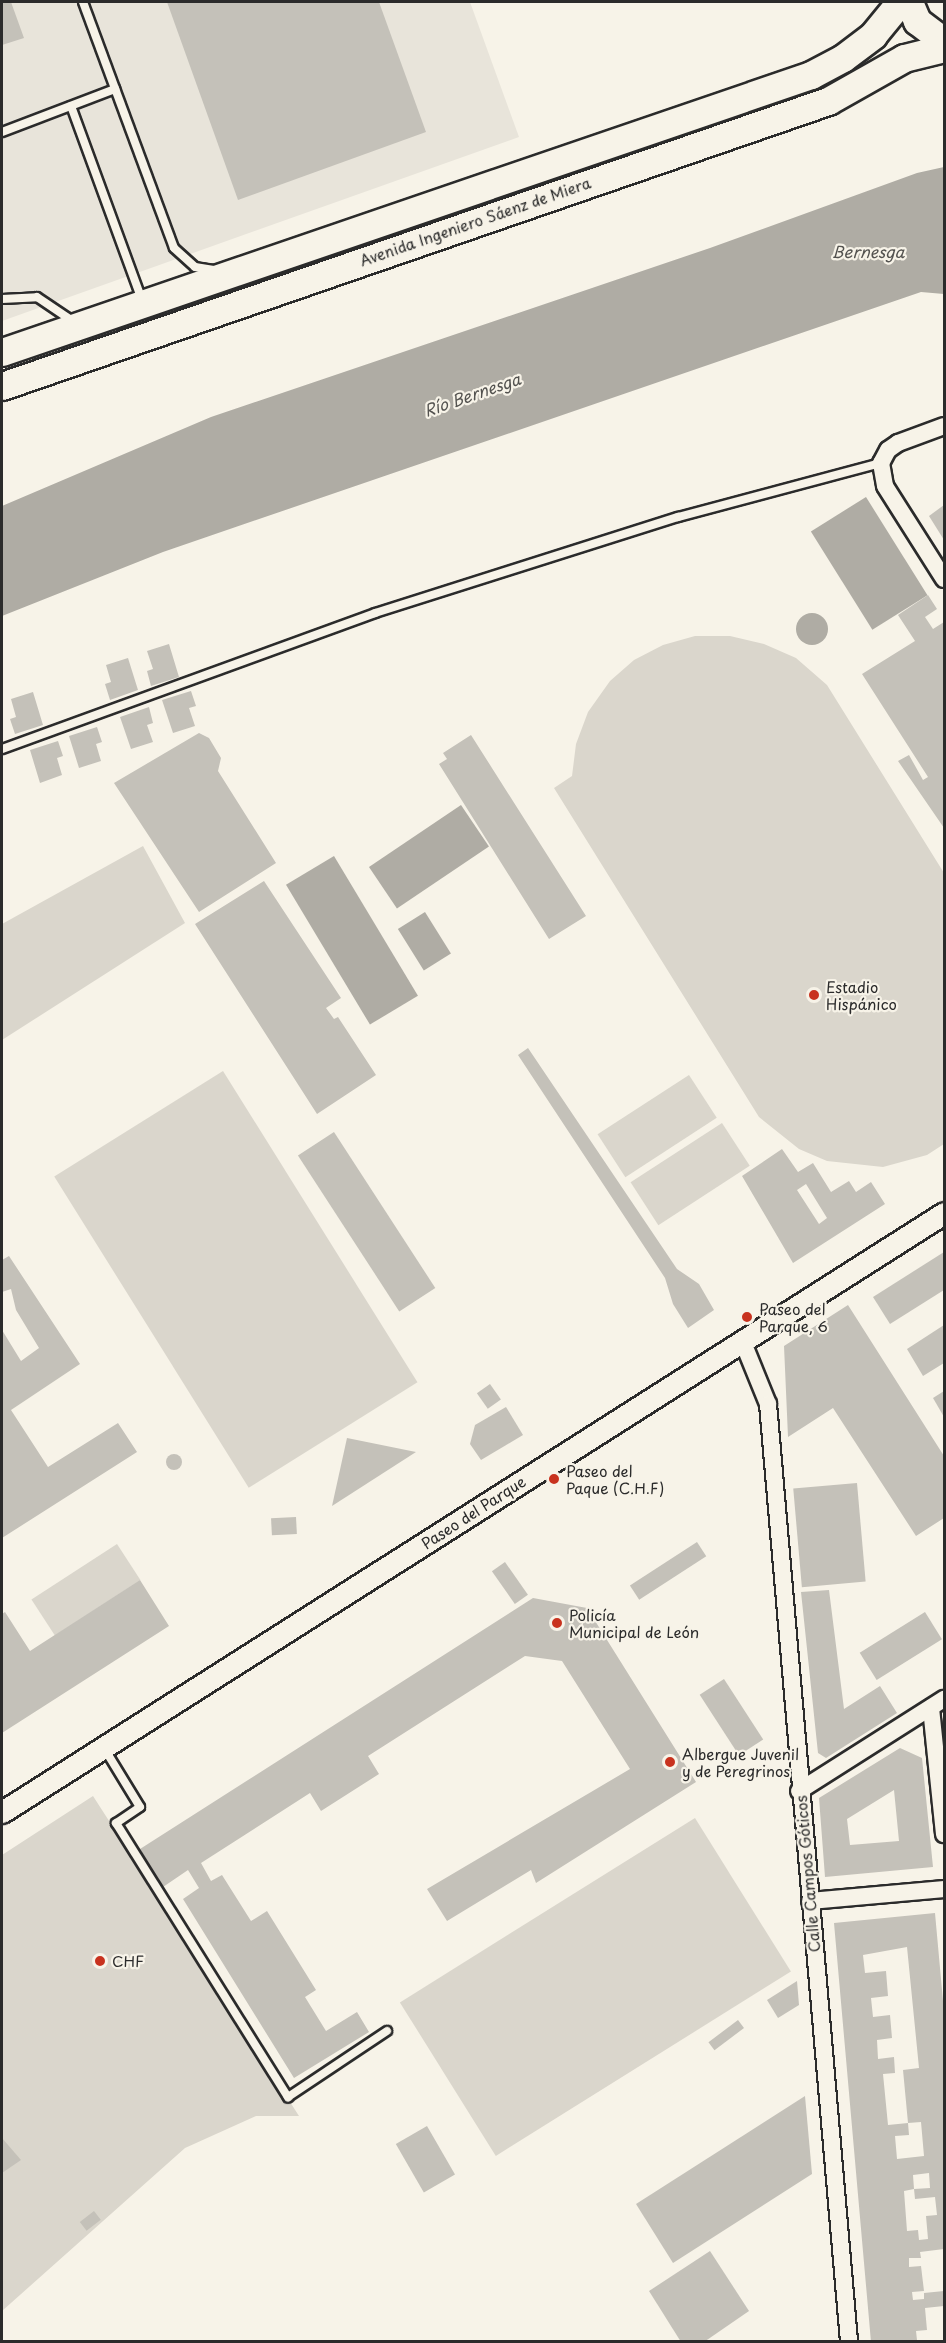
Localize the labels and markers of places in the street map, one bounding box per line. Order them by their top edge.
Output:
place label: Estadio Hispánico [826,977,897,1012]
marker: Estadio Hispánico [807,988,821,1002]
place label: Paseo del Parque, 6 [759,1299,828,1334]
marker: Paseo del Parque, 6 [740,1310,754,1324]
place label: Paseo del Paque (C.H.F) [566,1461,665,1496]
marker: Paseo del Paque (C.H.F) [547,1472,561,1486]
place label: Policía Municipal de León [569,1605,700,1640]
marker: Policía Municipal de León [550,1616,564,1630]
place label: Albergue Juvenil y de Peregrinos [682,1744,799,1779]
marker: Albergue Juvenil y de Peregrinos [663,1755,677,1769]
place label: CHF [112,1952,144,1970]
marker: CHF [93,1954,107,1968]

